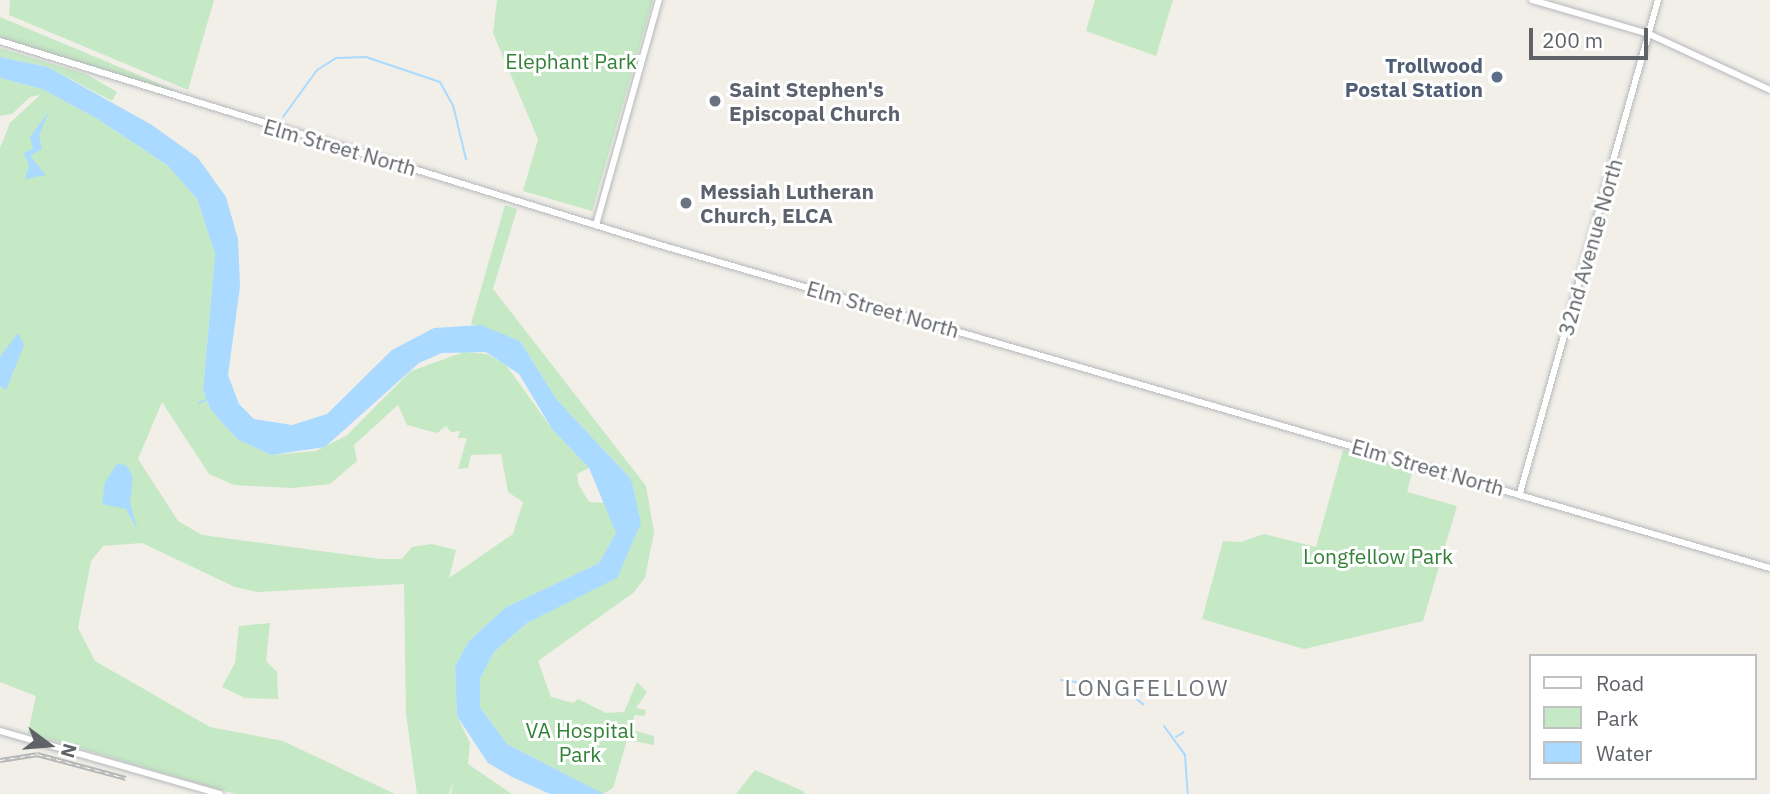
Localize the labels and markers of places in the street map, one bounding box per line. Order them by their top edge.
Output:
place label: Trollwood Postal Station [1345,52,1483,102]
marker: Trollwood Postal Station [1489,69,1505,85]
place label: Saint Stephen's Episcopal Church [729,76,900,126]
marker: Saint Stephen's Episcopal Church [707,93,723,109]
place label: Messiah Lutheran Church, ELCA [700,178,874,228]
marker: Messiah Lutheran Church, ELCA [678,195,694,211]

